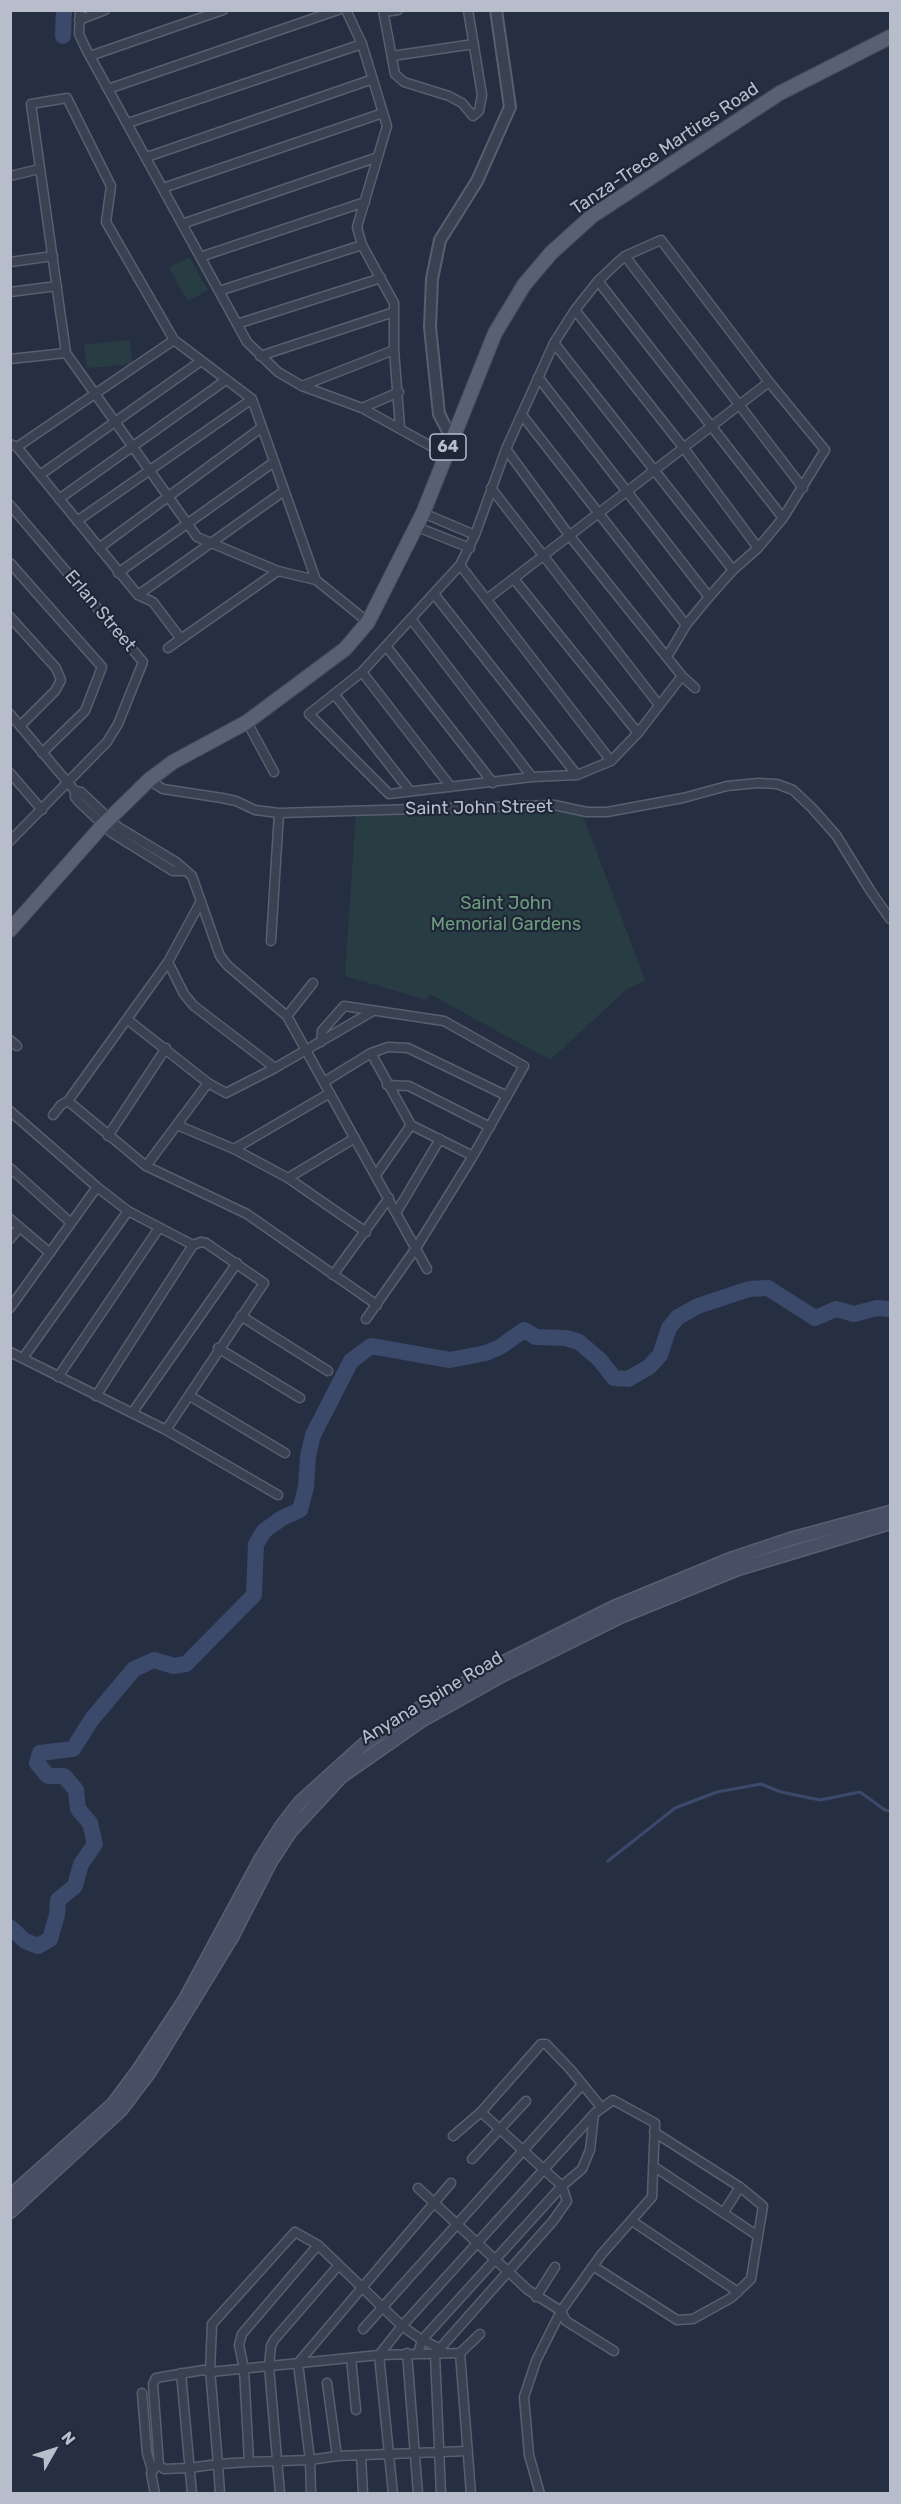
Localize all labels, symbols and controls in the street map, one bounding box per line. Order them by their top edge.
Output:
street label: Tanza-Trece Martires Road [567,78,763,220]
road number: 64 [430,434,466,460]
street label: Erlan Street [60,566,140,656]
street label: Saint John Street [405,796,553,820]
park label: Saint John Memorial Gardens [431,893,581,936]
street label: Anyana Spine Road [357,1647,507,1749]
north arrow [24,2420,84,2480]
text: N [57,2428,79,2449]

